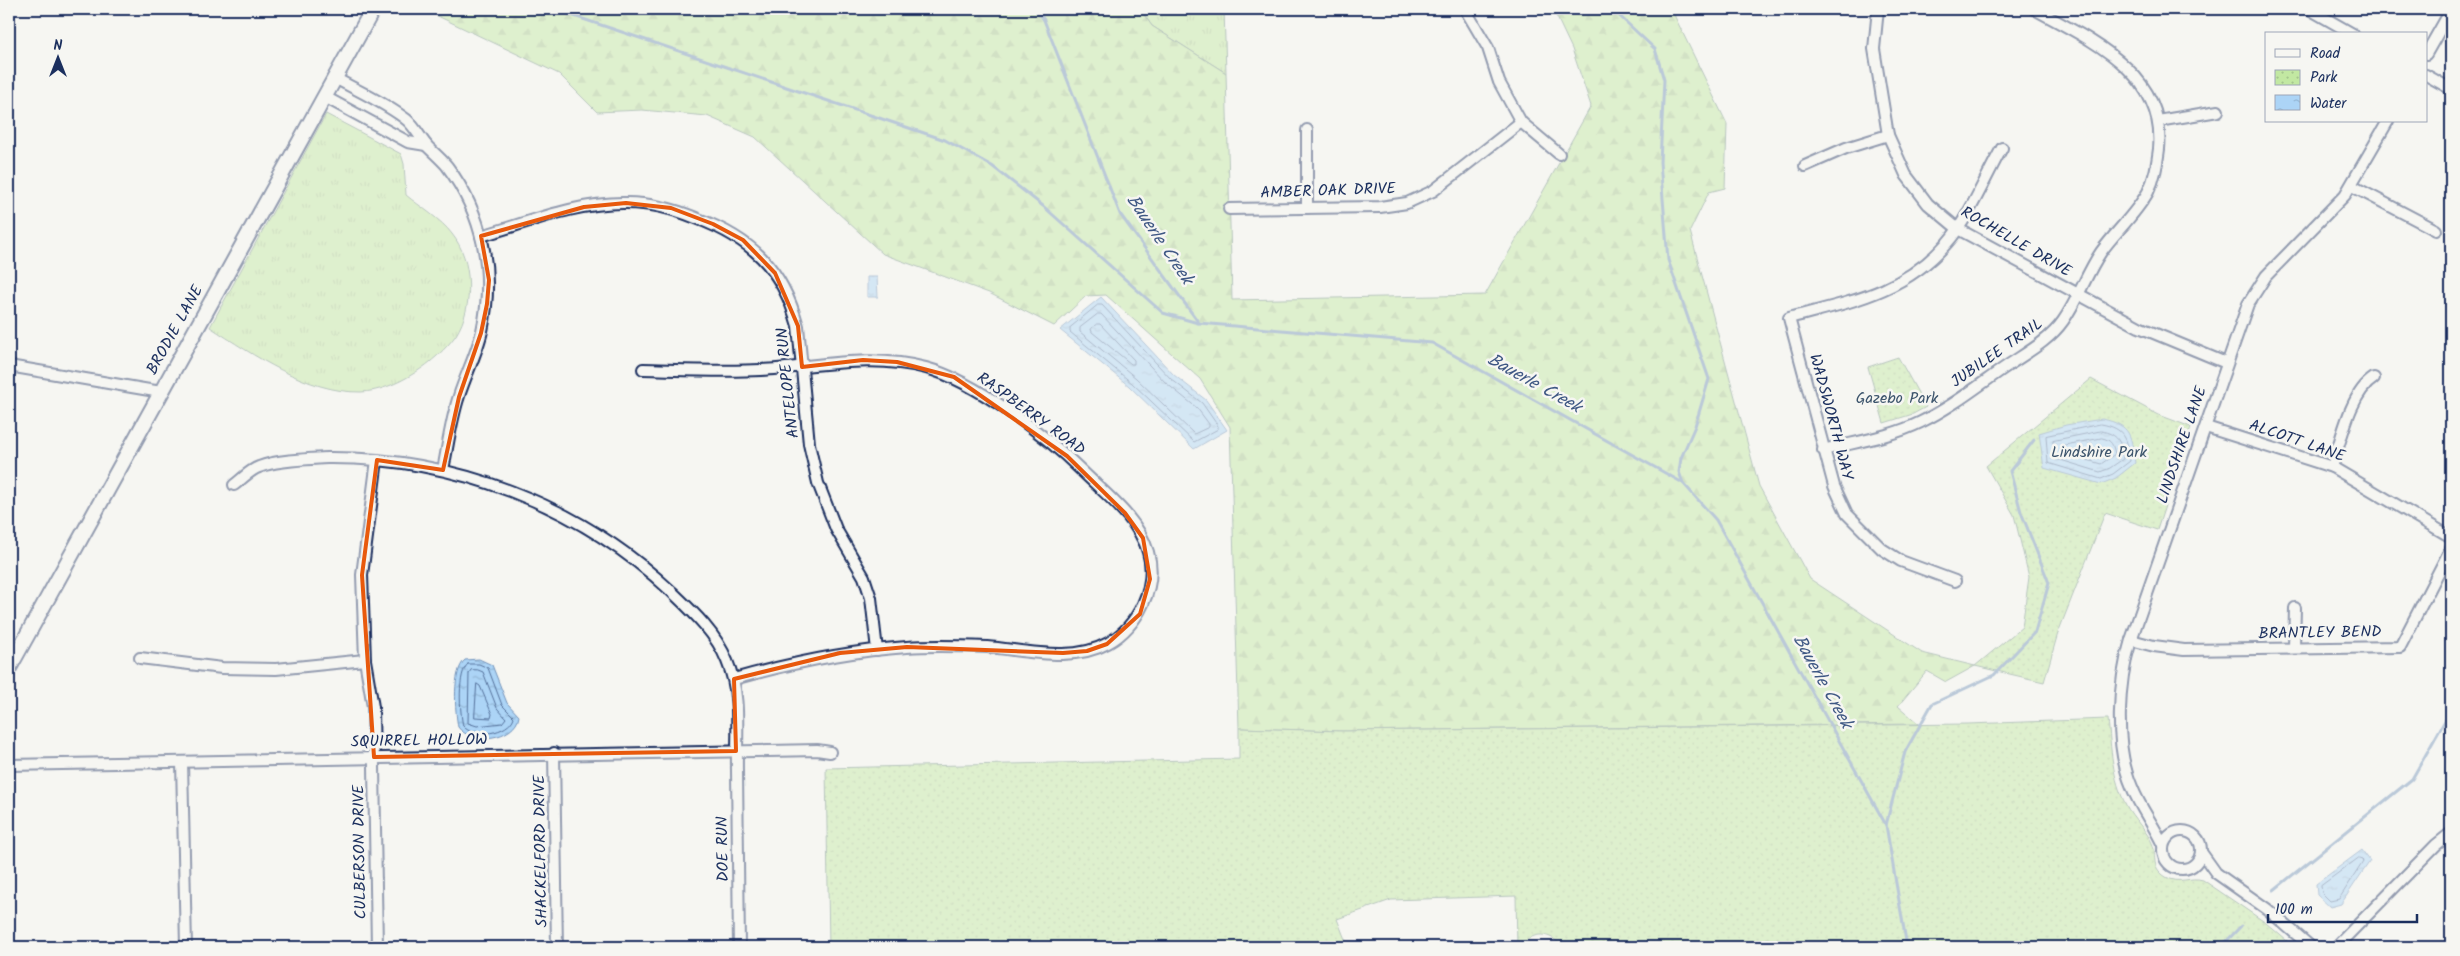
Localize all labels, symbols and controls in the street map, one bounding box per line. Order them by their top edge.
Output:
north arrow [32,32,82,82]
legend [2265,32,2428,122]
text: N [54,35,63,57]
text: Road [2310,42,2341,66]
text: Park [2310,66,2338,90]
text: Water [2310,92,2347,116]
street label: AMBER OAK DRIVE [1260,176,1397,206]
water label: Bauerle Creek [1118,189,1201,293]
street label: ROCHELLE DRIVE [1956,200,2077,284]
street label: BRODIE LANE [140,280,210,379]
street label: JUBILEE TRAIL [1946,312,2048,394]
street label: ANTELOPE RUN [770,326,806,440]
water label: Bauerle Creek [1482,346,1589,423]
street label: WADSWORTH WAY [1802,351,1860,484]
street label: RASPBERRY ROAD [971,366,1091,462]
street label: LINDSHIRE LANE [2150,382,2214,507]
park label: Gazebo Park [1856,386,1939,411]
street label: ALCOTT LANE [2246,413,2349,469]
park label: Lindshire Park [2051,440,2148,465]
street label: BRANTLEY BEND [2258,619,2382,647]
water label: Bauerle Creek [1784,630,1861,737]
street label: SQUIRREL HOLLOW [350,727,488,755]
street label: SHACKELFORD DRIVE [527,774,555,928]
street label: CULBERSON DRIVE [346,784,374,920]
street label: DOE RUN [710,816,736,882]
scale bar [2268,891,2416,923]
text: 100 m [2275,898,2313,922]

